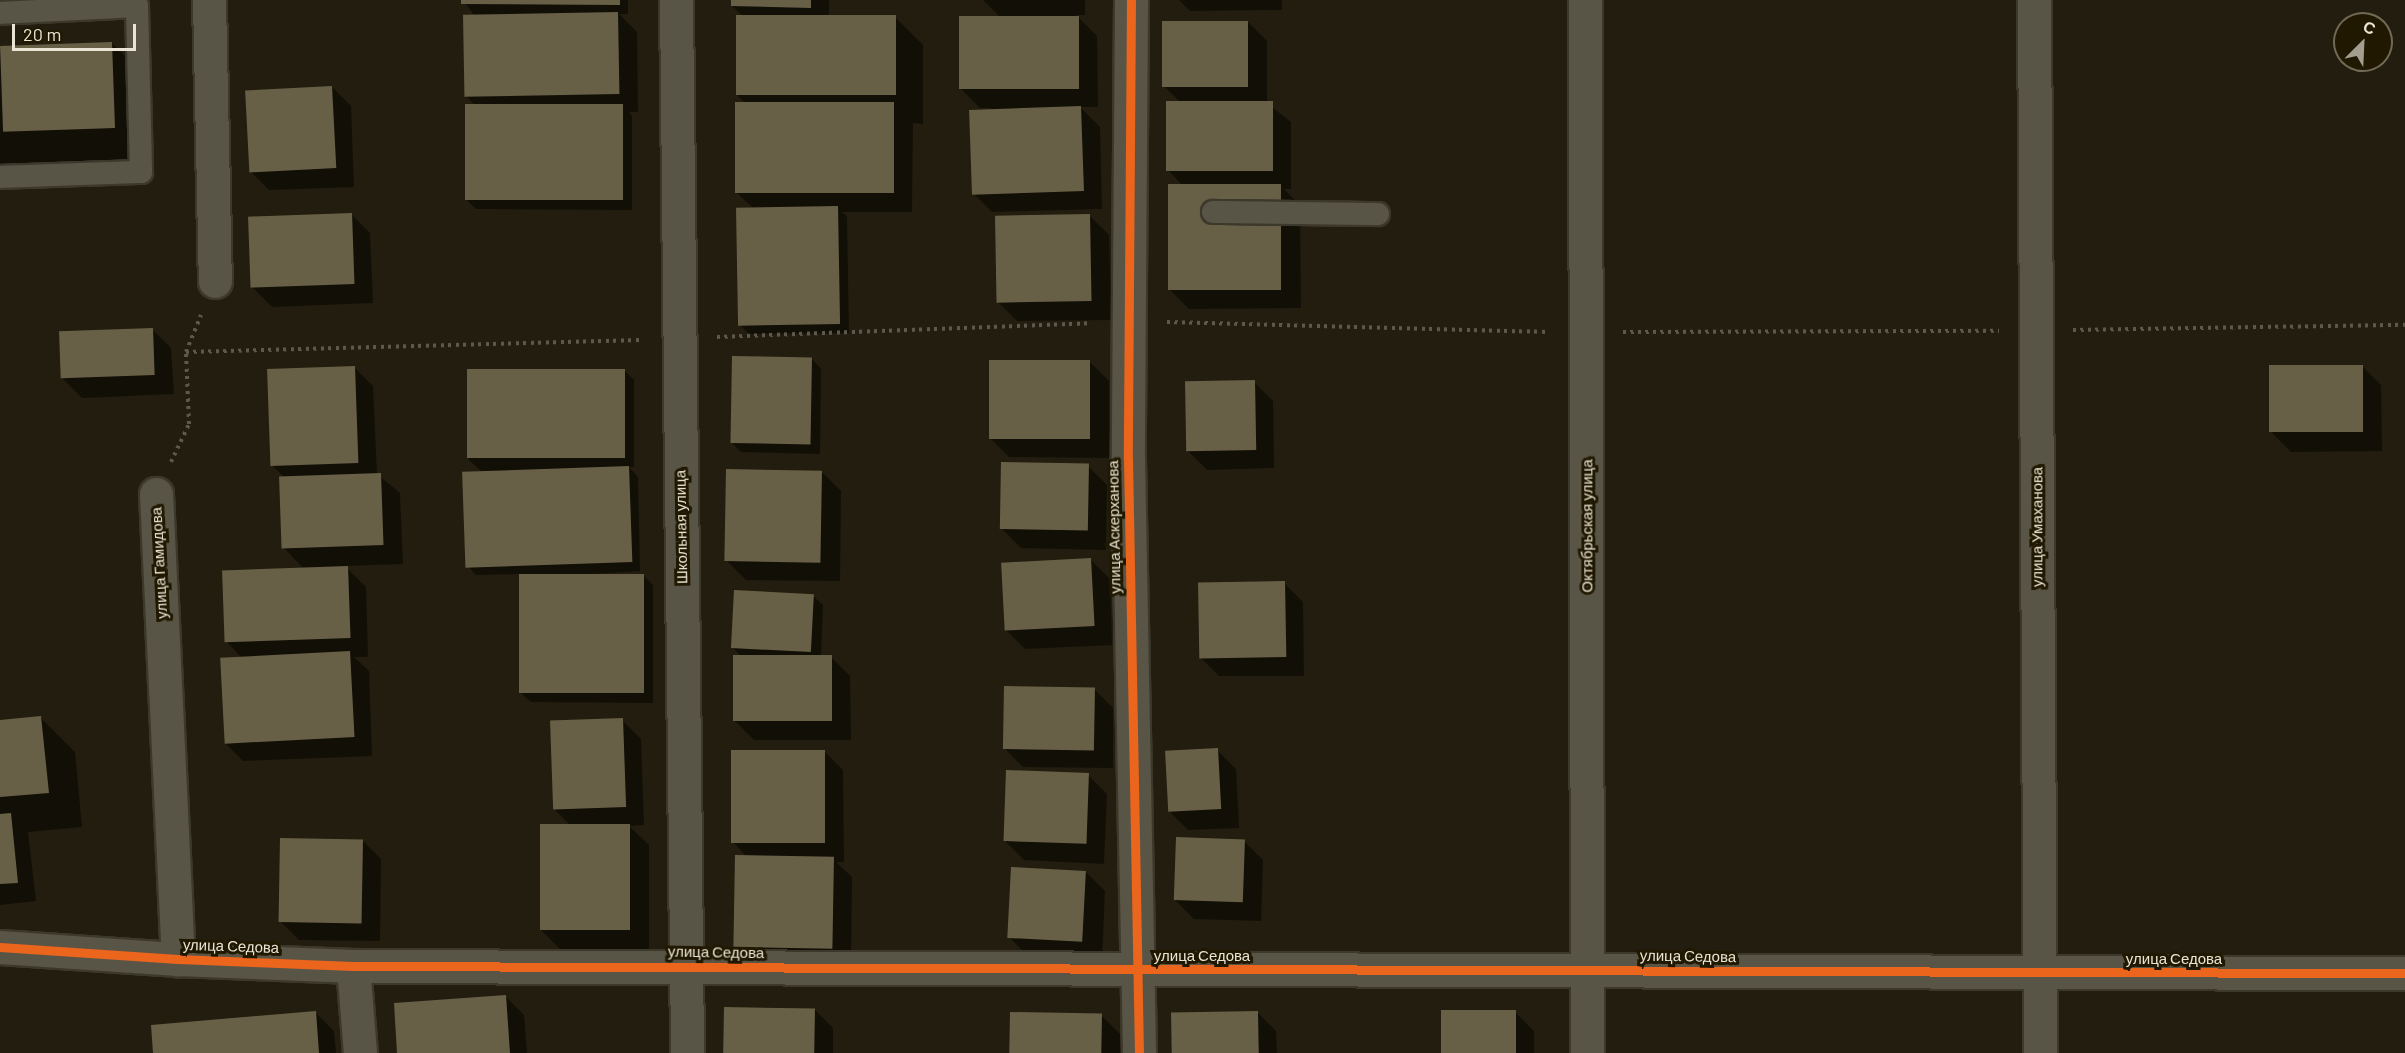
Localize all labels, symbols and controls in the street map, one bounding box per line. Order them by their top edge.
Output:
scale bar [15,12,140,50]
north arrow [2333,12,2393,72]
text: С [2361,16,2379,38]
text: 20 m [23,23,61,45]
street label: Октябрьская улица [1578,459,1596,593]
street label: улица Аскерханова [1104,460,1124,594]
street label: улица Умаханова [2028,467,2046,587]
street label: Школьная улица [671,470,691,584]
street label: улица Гамидова [147,507,171,619]
street label: улица Седова [183,935,279,957]
street label: улица Седова [668,942,764,962]
street label: улица Седова [1640,946,1736,966]
street label: улица Седова [1154,947,1250,965]
street label: улица Седова [2126,950,2222,968]

